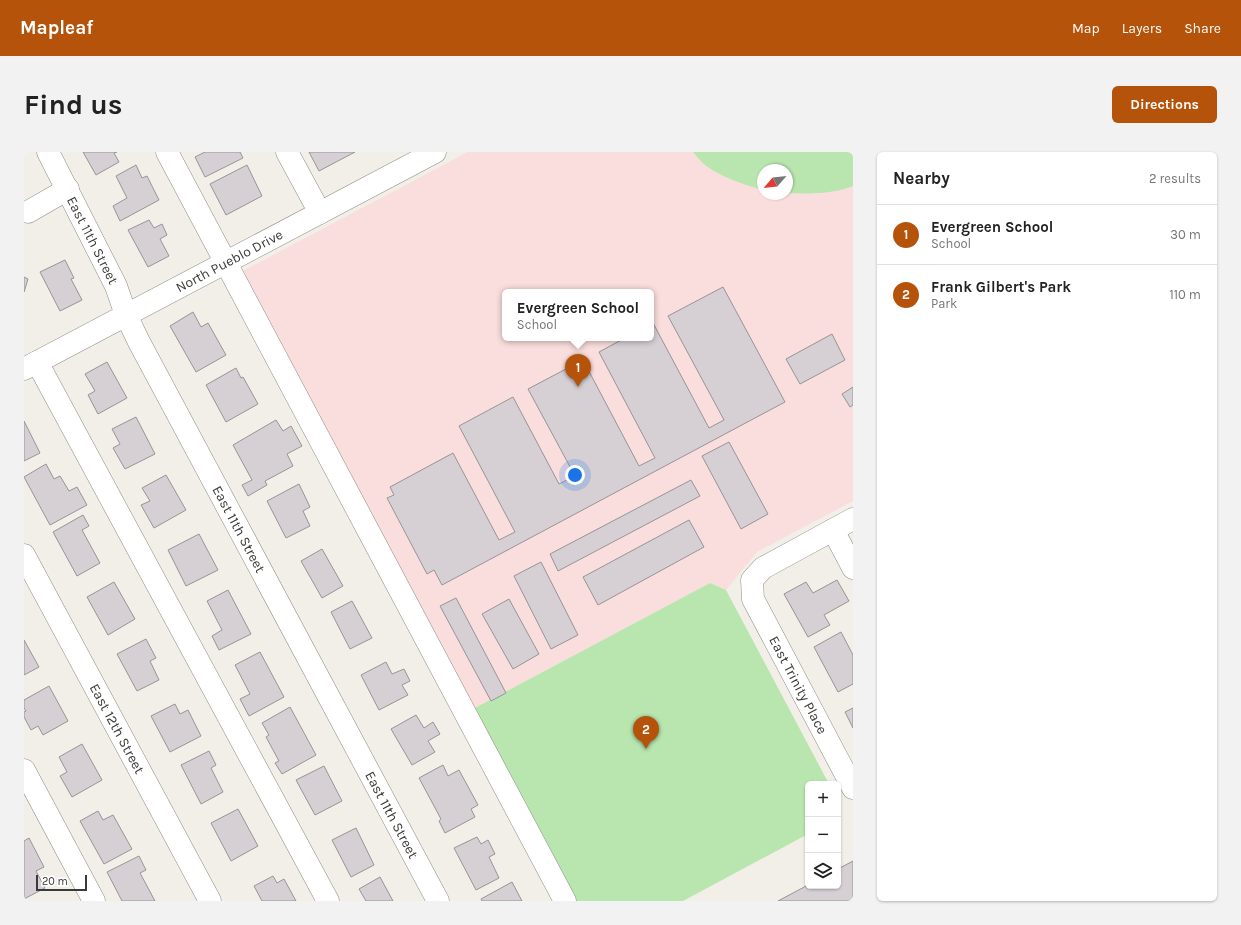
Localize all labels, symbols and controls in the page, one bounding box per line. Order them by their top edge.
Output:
text: Mapleaf [20,17,93,39]
text: Map [1072,20,1100,37]
text: Layers [1122,20,1162,37]
text: Share [1184,20,1221,37]
button: Directions [1112,86,1217,123]
text: Find us [24,88,123,121]
north arrow [757,164,793,200]
text: Nearby [893,168,950,188]
text: 2 results [1149,171,1201,186]
street label: East 11th Street [63,194,122,287]
text: Evergreen School [931,218,1053,236]
street label: North Pueblo Drive [173,226,286,296]
text: 1 [904,227,908,242]
text: 30 m [1170,227,1201,242]
text: School [931,236,971,251]
text: Frank Gilbert's Park [931,278,1071,296]
text: 2 [902,287,910,302]
text: 110 m [1169,287,1201,302]
popup [502,289,654,341]
text: Park [931,296,957,311]
text: Evergreen School [517,299,639,317]
text: School [517,317,557,332]
pin: 1 [565,354,591,387]
your location [565,465,585,485]
street label: East 11th Street [208,483,269,576]
street label: East Trinity Place [765,633,831,737]
street label: East 12th Street [86,681,148,777]
pin: 2 [633,716,659,749]
street label: East 11th Street [361,768,422,861]
map controls [805,781,841,889]
button: + [805,781,841,817]
button: − [805,817,841,853]
button: layers [805,853,841,889]
scale bar [36,873,87,892]
text: 20 m [42,875,68,888]

